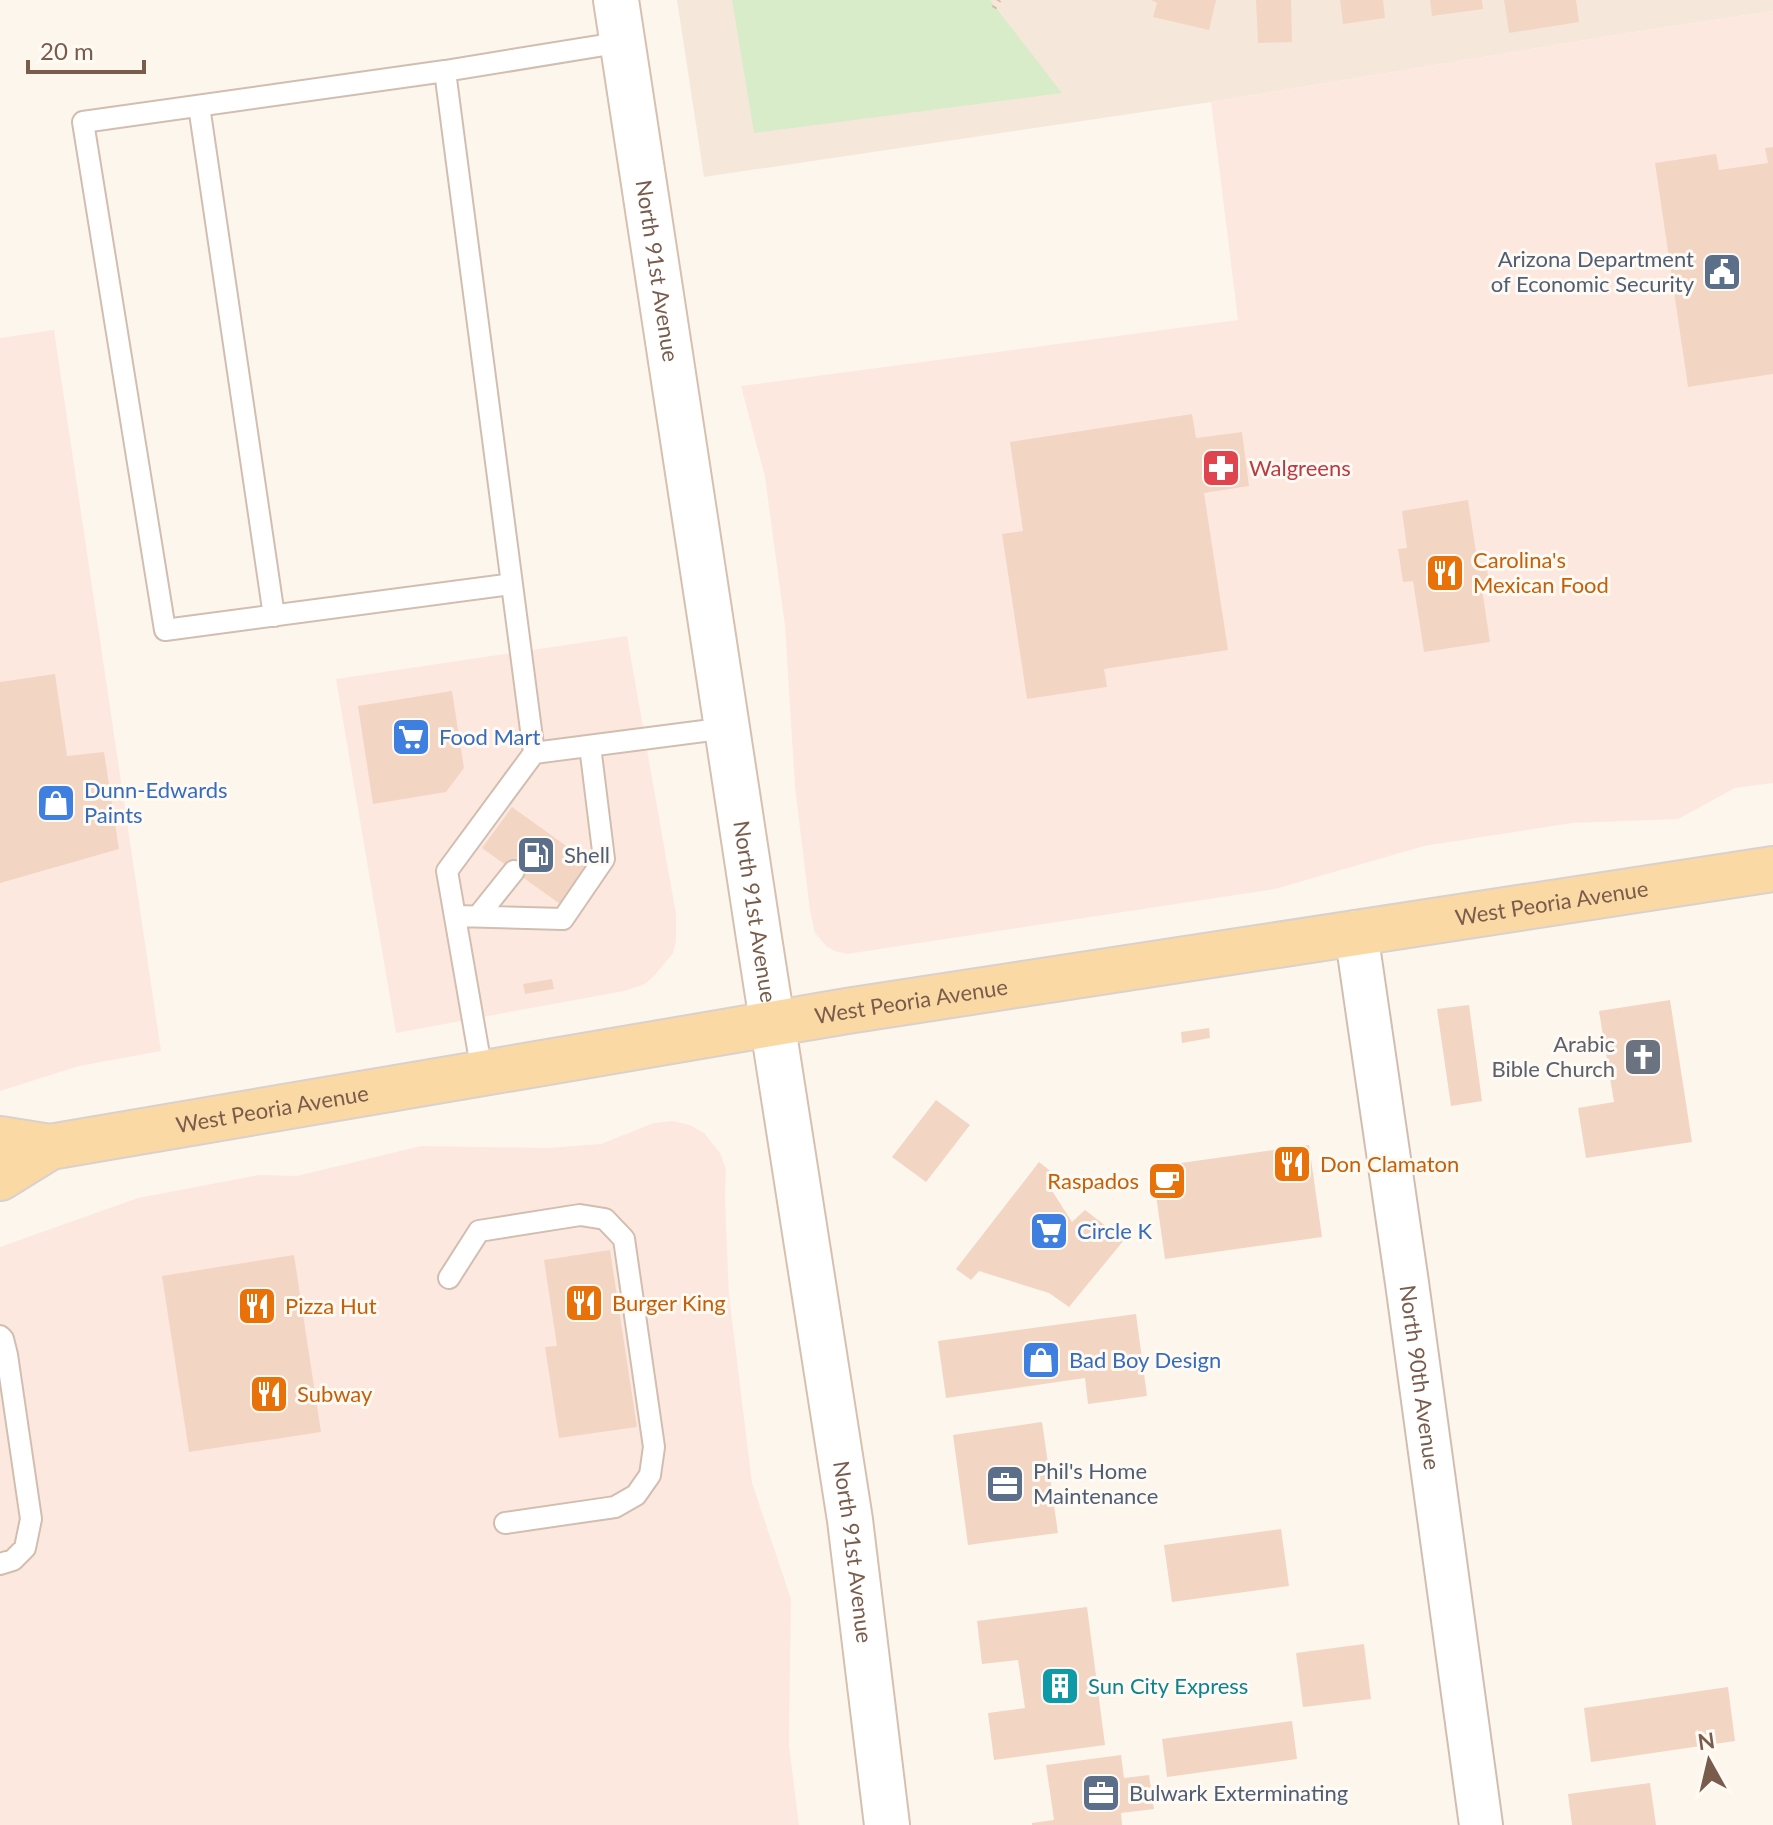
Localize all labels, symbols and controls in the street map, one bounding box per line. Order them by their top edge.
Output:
scale bar [28,24,144,74]
text: 20 m [40,36,94,65]
street label: North 91st Avenue [631,178,685,364]
place label: Arizona Department of Economic Security [1491,245,1695,297]
public building icon: Arizona Department of Economic Security [1701,251,1743,293]
pharmacy icon: Walgreens [1200,447,1242,489]
place label: Walgreens [1249,454,1351,481]
place label: Carolina's Mexican Food [1473,546,1609,598]
restaurant icon: Carolina's Mexican Food [1424,552,1466,594]
supermarket icon: Food Mart [390,716,432,758]
place label: Food Mart [439,723,540,750]
place label: Dunn-Edwards Paints [84,776,228,828]
shop icon: Dunn-Edwards Paints [35,782,77,824]
street label: North 91st Avenue [728,819,783,1004]
fuel station icon: Shell [515,834,557,876]
place label: Shell [564,841,610,868]
street label: West Peoria Avenue [1453,874,1650,931]
street label: West Peoria Avenue [812,973,1009,1029]
place label: Arabic Bible Church [1491,1030,1615,1082]
church icon: Arabic Bible Church [1622,1036,1664,1078]
street label: West Peoria Avenue [174,1079,370,1138]
restaurant icon: Don Clamaton [1271,1143,1313,1185]
place label: Don Clamaton [1320,1150,1459,1177]
cafe icon: Raspados [1146,1160,1188,1202]
place label: Raspados [1047,1167,1139,1194]
supermarket icon: Circle K [1028,1210,1070,1252]
place label: Circle K [1077,1217,1152,1244]
restaurant icon: Burger King [563,1282,605,1324]
street label: North 90th Avenue [1394,1283,1446,1471]
restaurant icon: Pizza Hut [236,1285,278,1327]
place label: Burger King [612,1289,726,1316]
place label: Pizza Hut [285,1292,377,1319]
shop icon: Bad Boy Design [1020,1339,1062,1381]
place label: Bad Boy Design [1069,1346,1221,1373]
restaurant icon: Subway [248,1373,290,1415]
place label: Subway [297,1380,373,1407]
place label: Phil's Home Maintenance [1033,1457,1158,1509]
street label: North 91st Avenue [828,1459,879,1645]
office icon: Phil's Home Maintenance [984,1463,1026,1505]
building icon: Sun City Express [1039,1665,1081,1707]
place label: Sun City Express [1088,1672,1248,1699]
north arrow [1669,1721,1749,1801]
text: N [1696,1726,1716,1755]
office icon: Bulwark Exterminating [1080,1772,1122,1814]
place label: Bulwark Exterminating [1129,1779,1348,1806]

